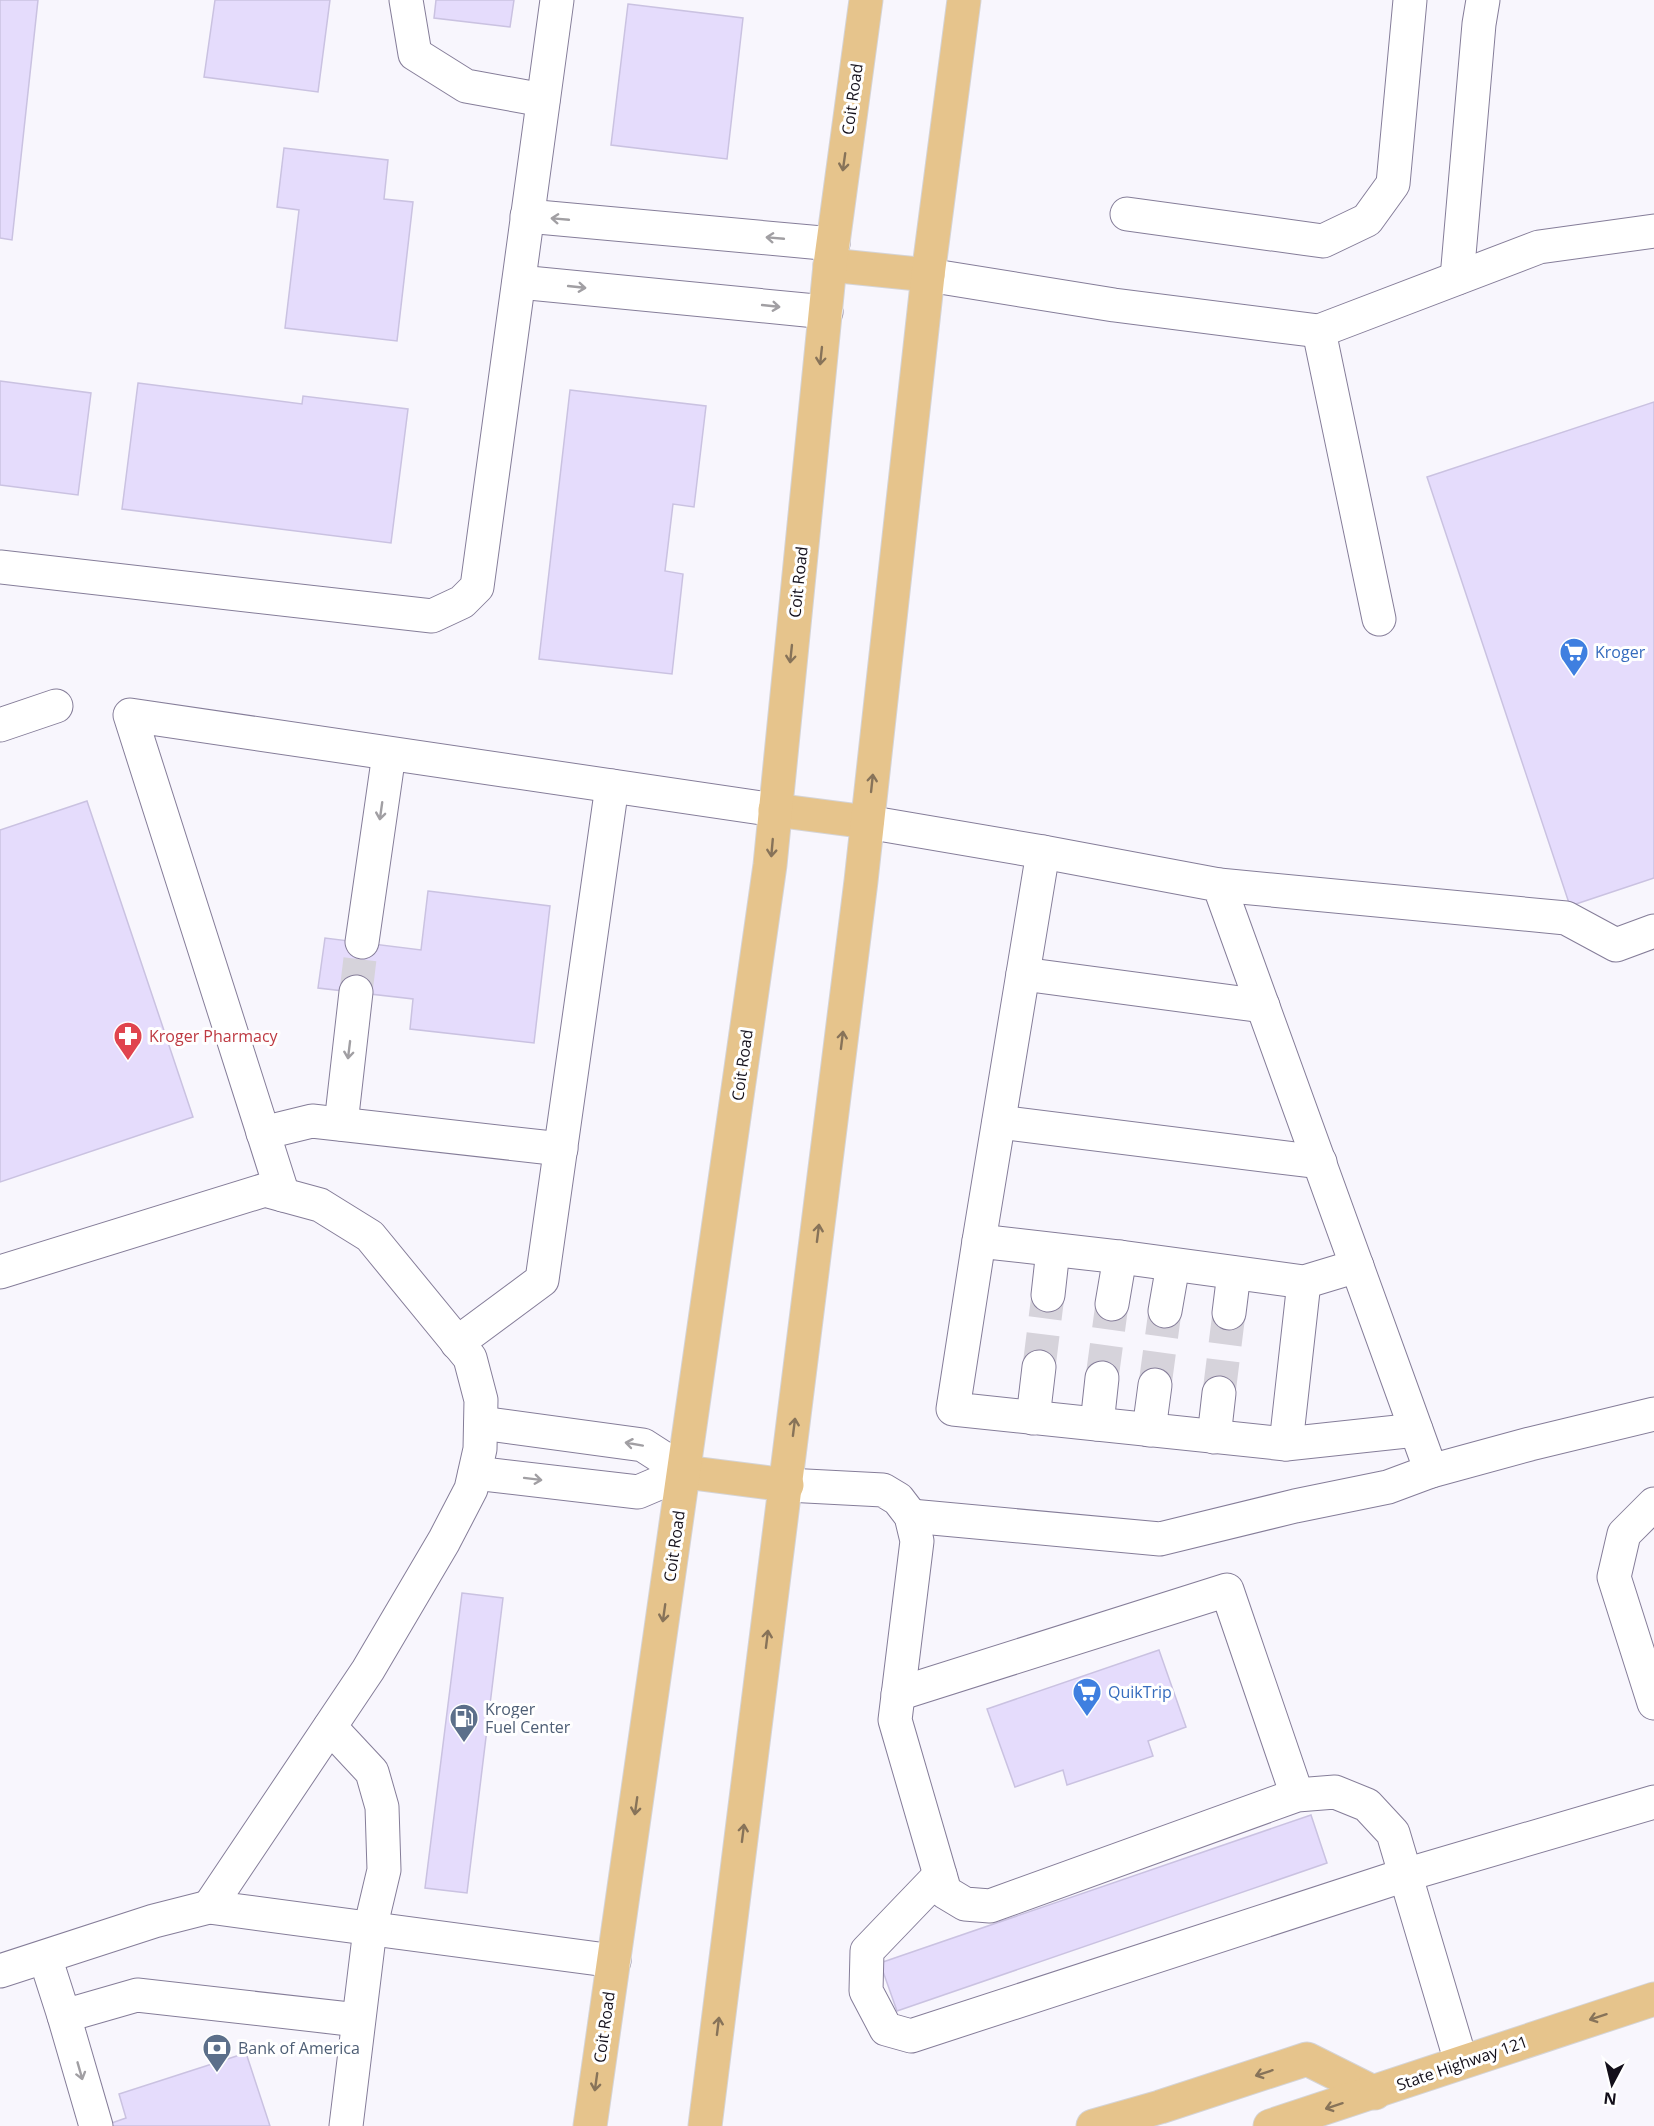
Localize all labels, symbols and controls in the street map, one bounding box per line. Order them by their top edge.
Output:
street label: Coit Road [836,62,868,136]
one-way arrow [838,152,849,171]
one-way arrow [550,213,570,224]
one-way arrow [765,232,785,243]
one-way arrow [567,282,586,293]
one-way arrow [761,301,781,312]
one-way arrow [815,345,826,365]
street label: Coit Road [783,545,813,619]
supermarket icon: Kroger [1558,636,1590,678]
place label: Kroger [1595,641,1646,663]
one-way arrow [785,644,796,664]
one-way arrow [866,774,877,794]
one-way arrow [375,801,386,821]
one-way arrow [766,838,777,858]
pharmacy icon: Kroger Pharmacy [112,1020,144,1062]
place label: Kroger Pharmacy [149,1025,279,1047]
street label: Coit Road [726,1028,758,1102]
one-way arrow [836,1030,847,1050]
one-way arrow [343,1040,354,1060]
one-way arrow [812,1224,823,1244]
one-way arrow [788,1417,799,1437]
one-way arrow [625,1439,645,1450]
one-way arrow [523,1474,543,1485]
street label: Coit Road [658,1509,690,1583]
one-way arrow [659,1603,670,1623]
one-way arrow [762,1630,773,1650]
supermarket icon: QuikTrip [1071,1676,1103,1718]
place label: QuikTrip [1108,1681,1172,1703]
place label: Kroger Fuel Center [485,1698,571,1738]
fuel station icon: Kroger Fuel Center [448,1702,480,1744]
one-way arrow [631,1796,642,1816]
one-way arrow [737,1823,748,1843]
street label: Coit Road [588,1990,620,2064]
one-way arrow [1589,2013,1608,2024]
one-way arrow [713,2017,724,2037]
street label: State Highway 121 [1393,2030,1531,2096]
bank icon: Bank of America [201,2032,233,2074]
place label: Bank of America [238,2037,360,2059]
north arrow [1582,2054,1642,2114]
one-way arrow [75,2061,86,2080]
one-way arrow [1255,2068,1274,2079]
one-way arrow [591,2072,602,2092]
text: N [1602,2087,1618,2111]
one-way arrow [1325,2101,1344,2112]

